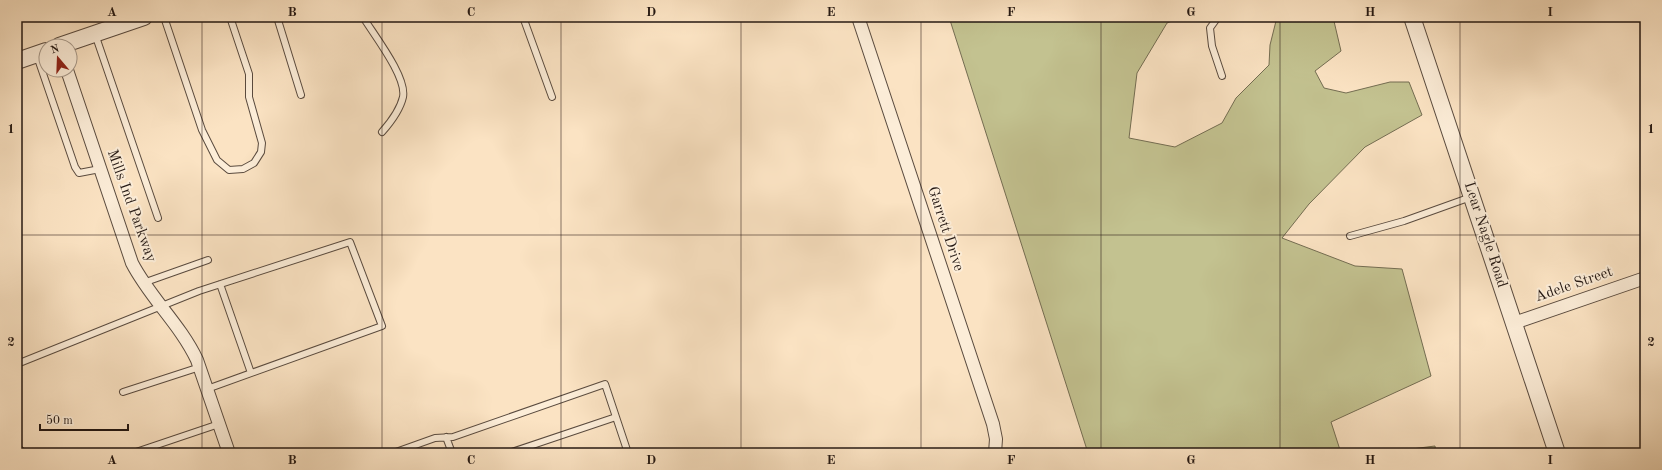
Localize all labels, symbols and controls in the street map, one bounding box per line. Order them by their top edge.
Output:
text: A [107,6,117,19]
text: B [287,6,297,19]
text: C [467,6,475,19]
text: D [646,6,656,19]
text: E [827,6,836,19]
text: F [1007,6,1016,19]
text: G [1186,6,1196,19]
text: H [1365,6,1376,19]
text: I [1547,6,1553,19]
north arrow [38,38,78,78]
text: N [49,43,62,57]
text: 1 [7,123,15,136]
text: 1 [1647,123,1655,136]
street label: Mills Ind Parkway [104,148,158,264]
street label: Lear Nagle Road [1461,180,1509,290]
street label: Garrett Drive [924,185,966,273]
street label: Adele Street [1533,265,1615,305]
text: 2 [7,336,15,349]
text: 2 [1647,336,1655,349]
scale bar [40,406,128,432]
text: 50 m [46,414,73,427]
text: A [107,454,117,467]
text: B [287,454,297,467]
text: C [467,454,475,467]
text: D [646,454,656,467]
text: E [827,454,836,467]
text: F [1007,454,1016,467]
text: G [1186,454,1196,467]
text: H [1365,454,1376,467]
text: I [1547,454,1553,467]

